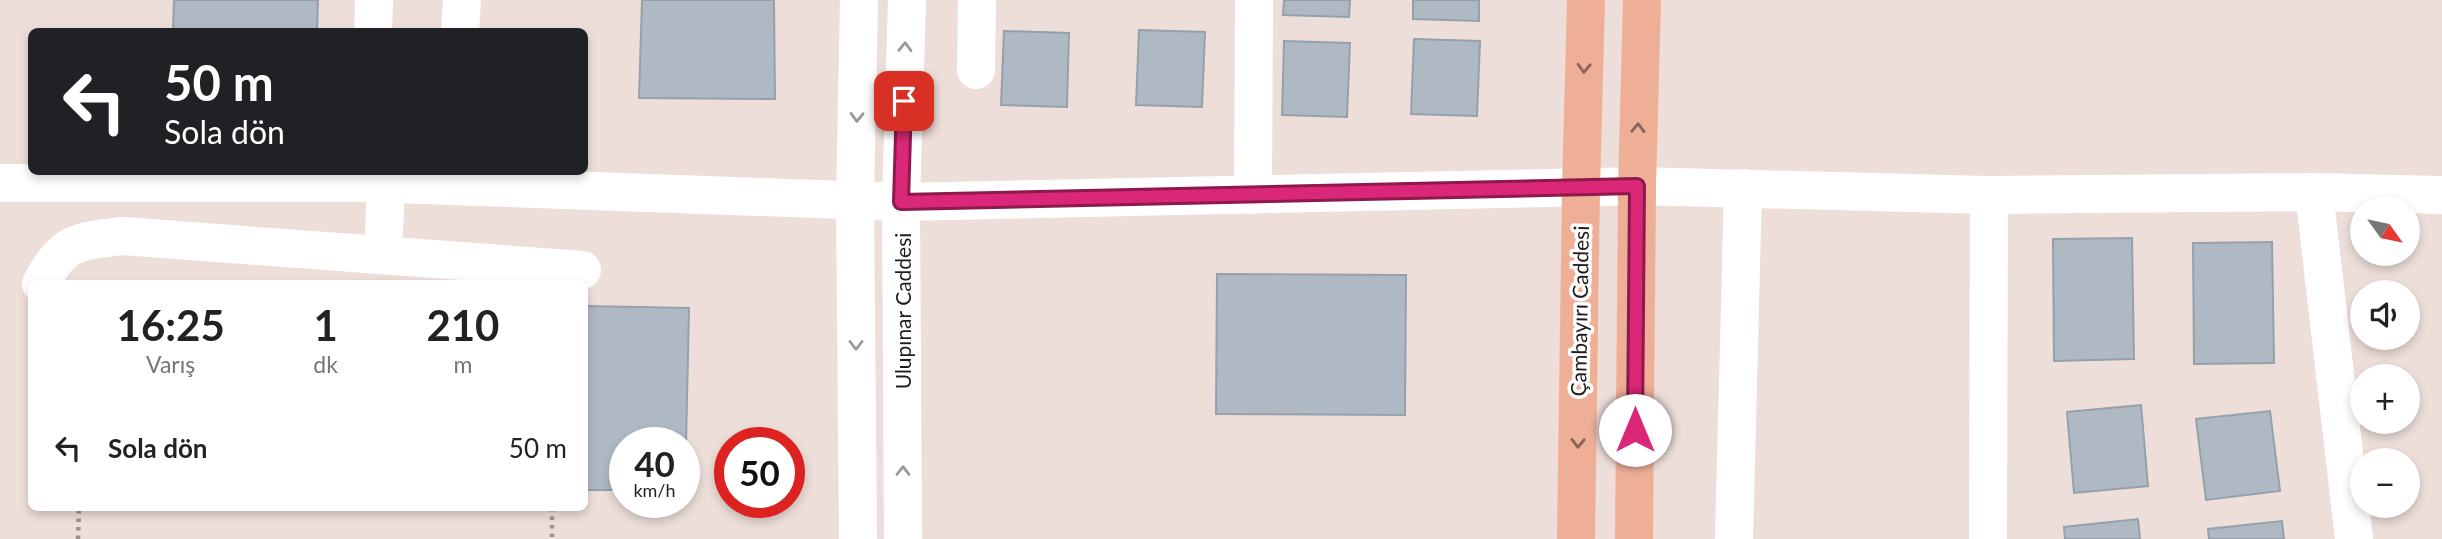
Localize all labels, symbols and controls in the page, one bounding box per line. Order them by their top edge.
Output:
one-way arrow [898,42,913,53]
text: 50 m [164,53,274,111]
icon: left [49,56,140,147]
one-way arrow [1576,63,1592,74]
pin [874,71,934,131]
icon: arrive [885,82,923,120]
text: Sola dön [164,112,285,151]
one-way arrow [849,112,865,123]
one-way arrow [1631,122,1646,133]
north arrow [2350,196,2420,266]
map controls [2350,196,2420,518]
street label: Çambayırı Caddesi [1565,225,1593,397]
street label: Ulupınar Caddesi [890,233,915,389]
button: sound [2350,280,2420,350]
text: 16:25 [117,300,225,350]
text: 1 [313,300,338,350]
text: 210 [426,300,499,350]
one-way arrow [848,340,864,350]
text: Varış [146,350,195,378]
text: dk [313,350,338,378]
text: m [453,350,472,378]
button: + [2350,364,2420,434]
position arrow [1598,393,1672,467]
speed limit sign: 50 [714,427,805,518]
icon: left [49,429,87,467]
text: Sola dön [108,432,208,464]
text: 50 m [509,432,567,464]
one-way arrow [1570,437,1585,448]
text: 40 [634,442,675,484]
button: − [2350,448,2420,518]
one-way arrow [895,465,911,476]
text: km/h [633,479,676,501]

